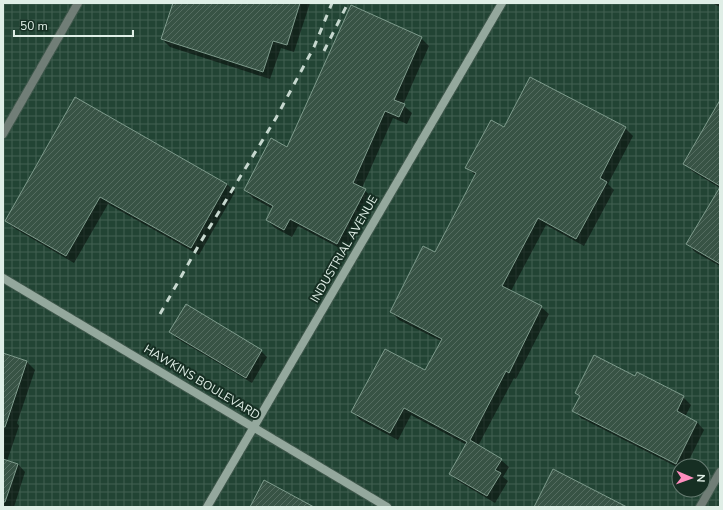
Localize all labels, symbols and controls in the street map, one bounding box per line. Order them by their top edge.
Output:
scale bar [14,12,133,38]
text: 50 m [20,18,48,34]
street label: INDUSTRIAL AVENUE [307,192,381,306]
street label: HAWKINS BOULEVARD [141,341,263,423]
north arrow [671,458,711,498]
text: N [693,474,708,483]

